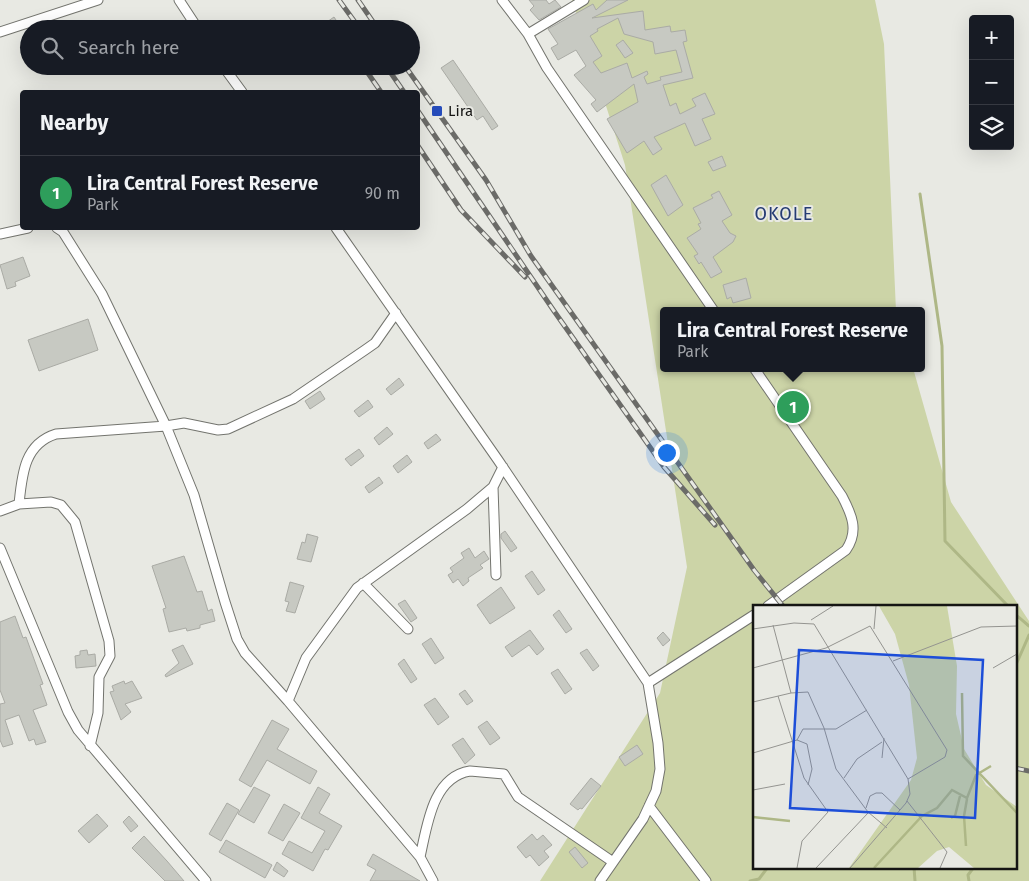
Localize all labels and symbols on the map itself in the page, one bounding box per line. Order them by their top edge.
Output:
place label: Lira [448,102,473,120]
marker: Lira [430,104,444,118]
district label: OKOLE [755,203,813,225]
pin: 1 [777,388,809,426]
your location [654,440,680,466]
inset map [753,605,1016,868]

